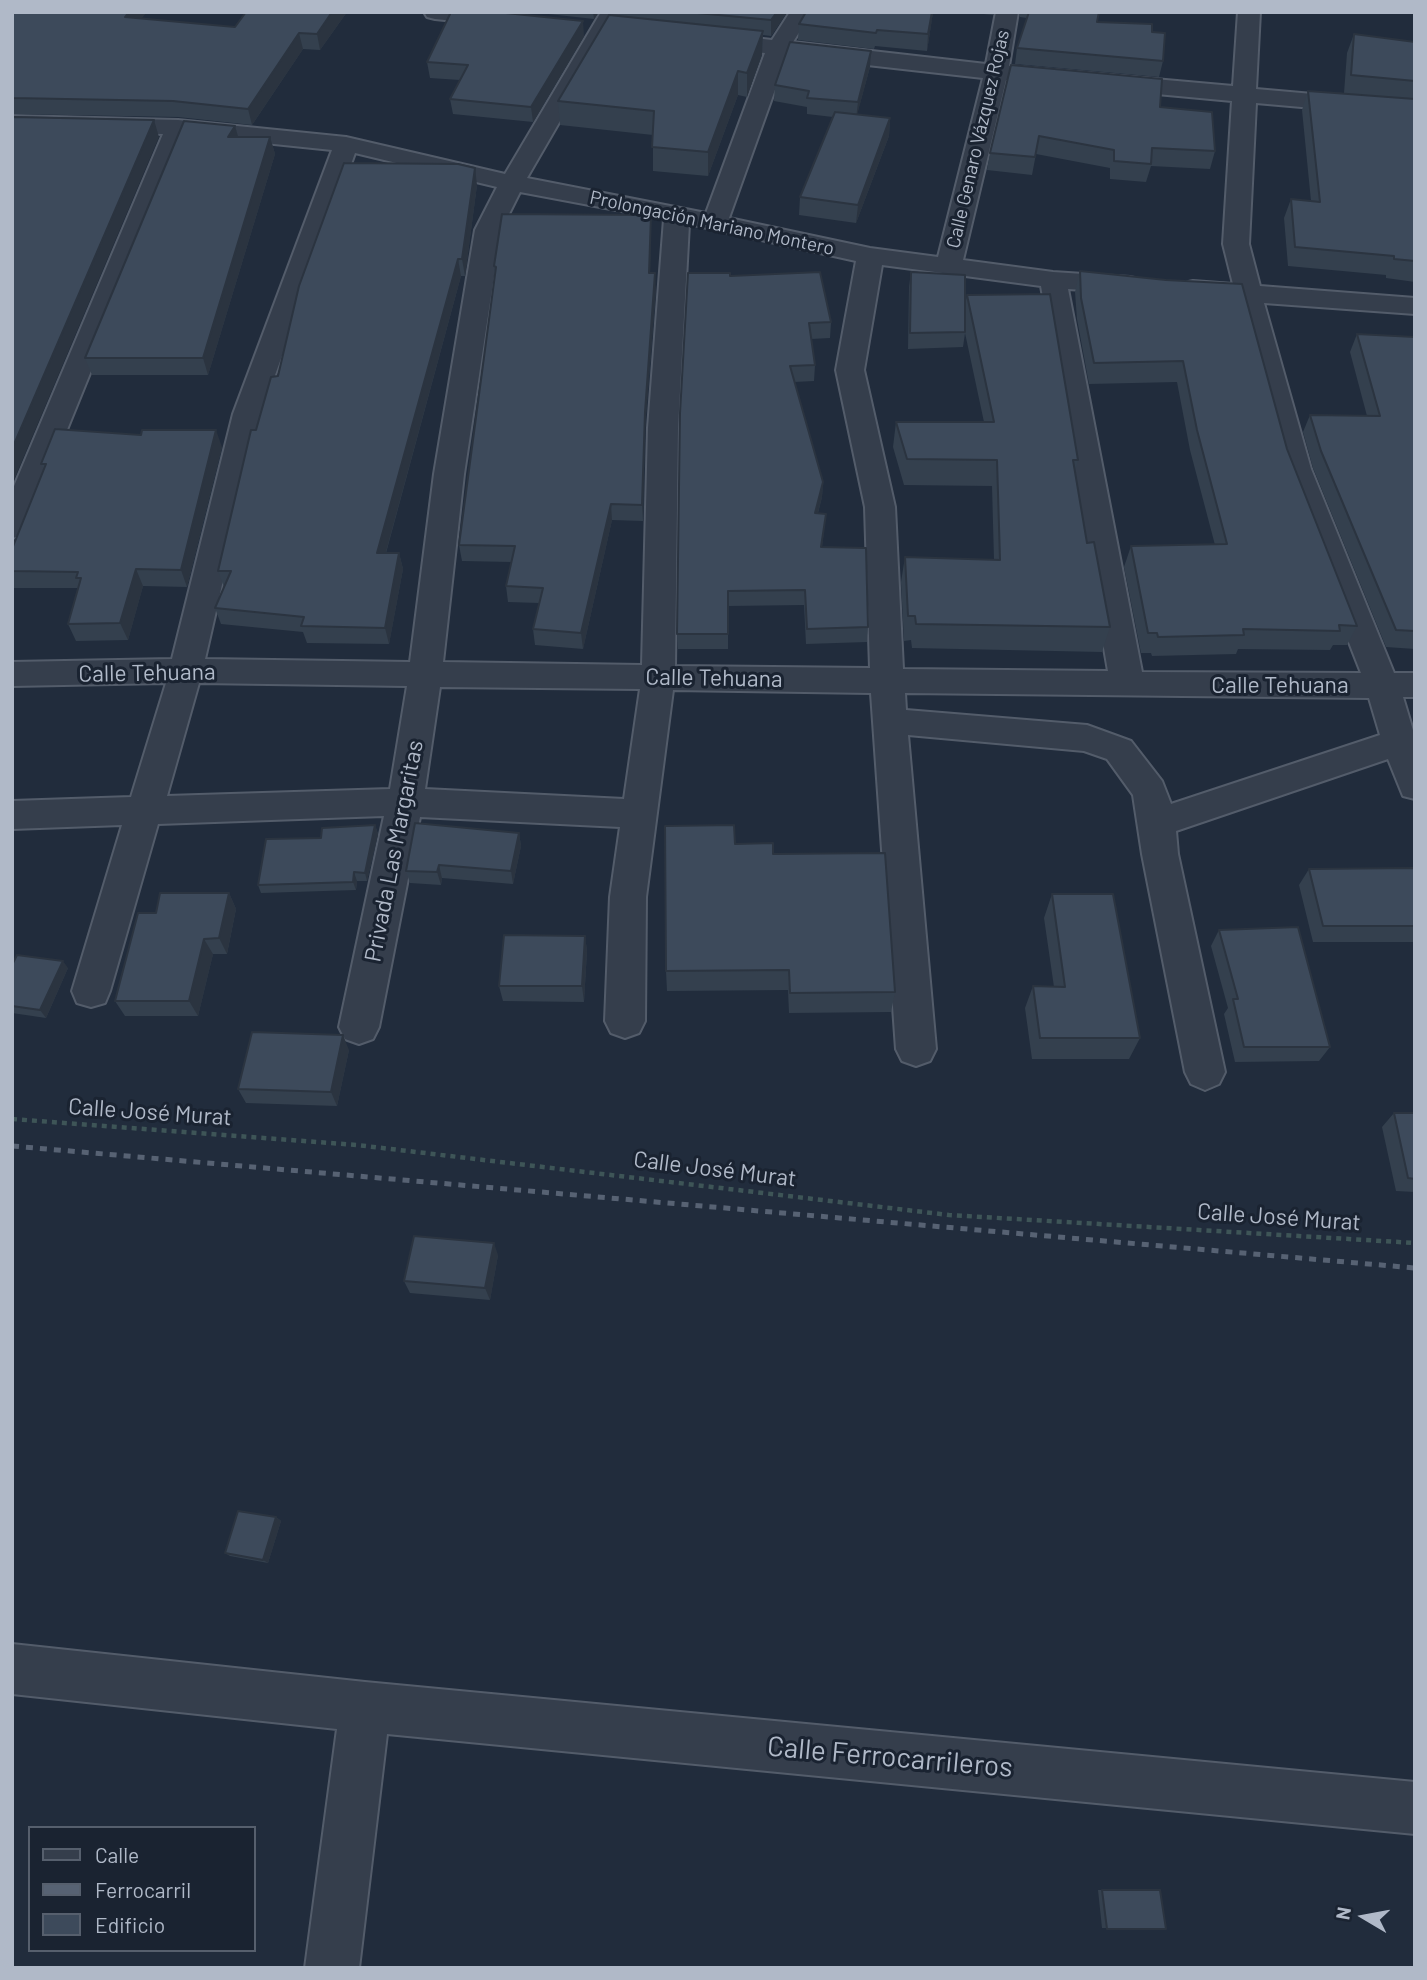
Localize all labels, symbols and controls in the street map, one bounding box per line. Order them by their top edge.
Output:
street label: Calle Genaro Vázquez Rojas [942,28,1014,250]
street label: Prolongación Mariano Montero [588,186,836,260]
street label: Calle Tehuana [78,658,216,688]
street label: Calle Tehuana [645,663,783,693]
street label: Calle Tehuana [1211,671,1349,699]
street label: Privada Las Margaritas [359,738,429,964]
street label: Calle José Murat [67,1093,233,1131]
street label: Calle José Murat [632,1145,798,1193]
street label: Calle José Murat [1196,1198,1362,1236]
street label: Calle Ferrocarrileros [766,1730,1014,1784]
legend [28,1826,256,1952]
text: Calle [95,1842,139,1867]
text: Ferrocarril [95,1877,191,1902]
north arrow [1329,1882,1399,1952]
text: N [1330,1905,1355,1921]
text: Edificio [95,1912,165,1937]

